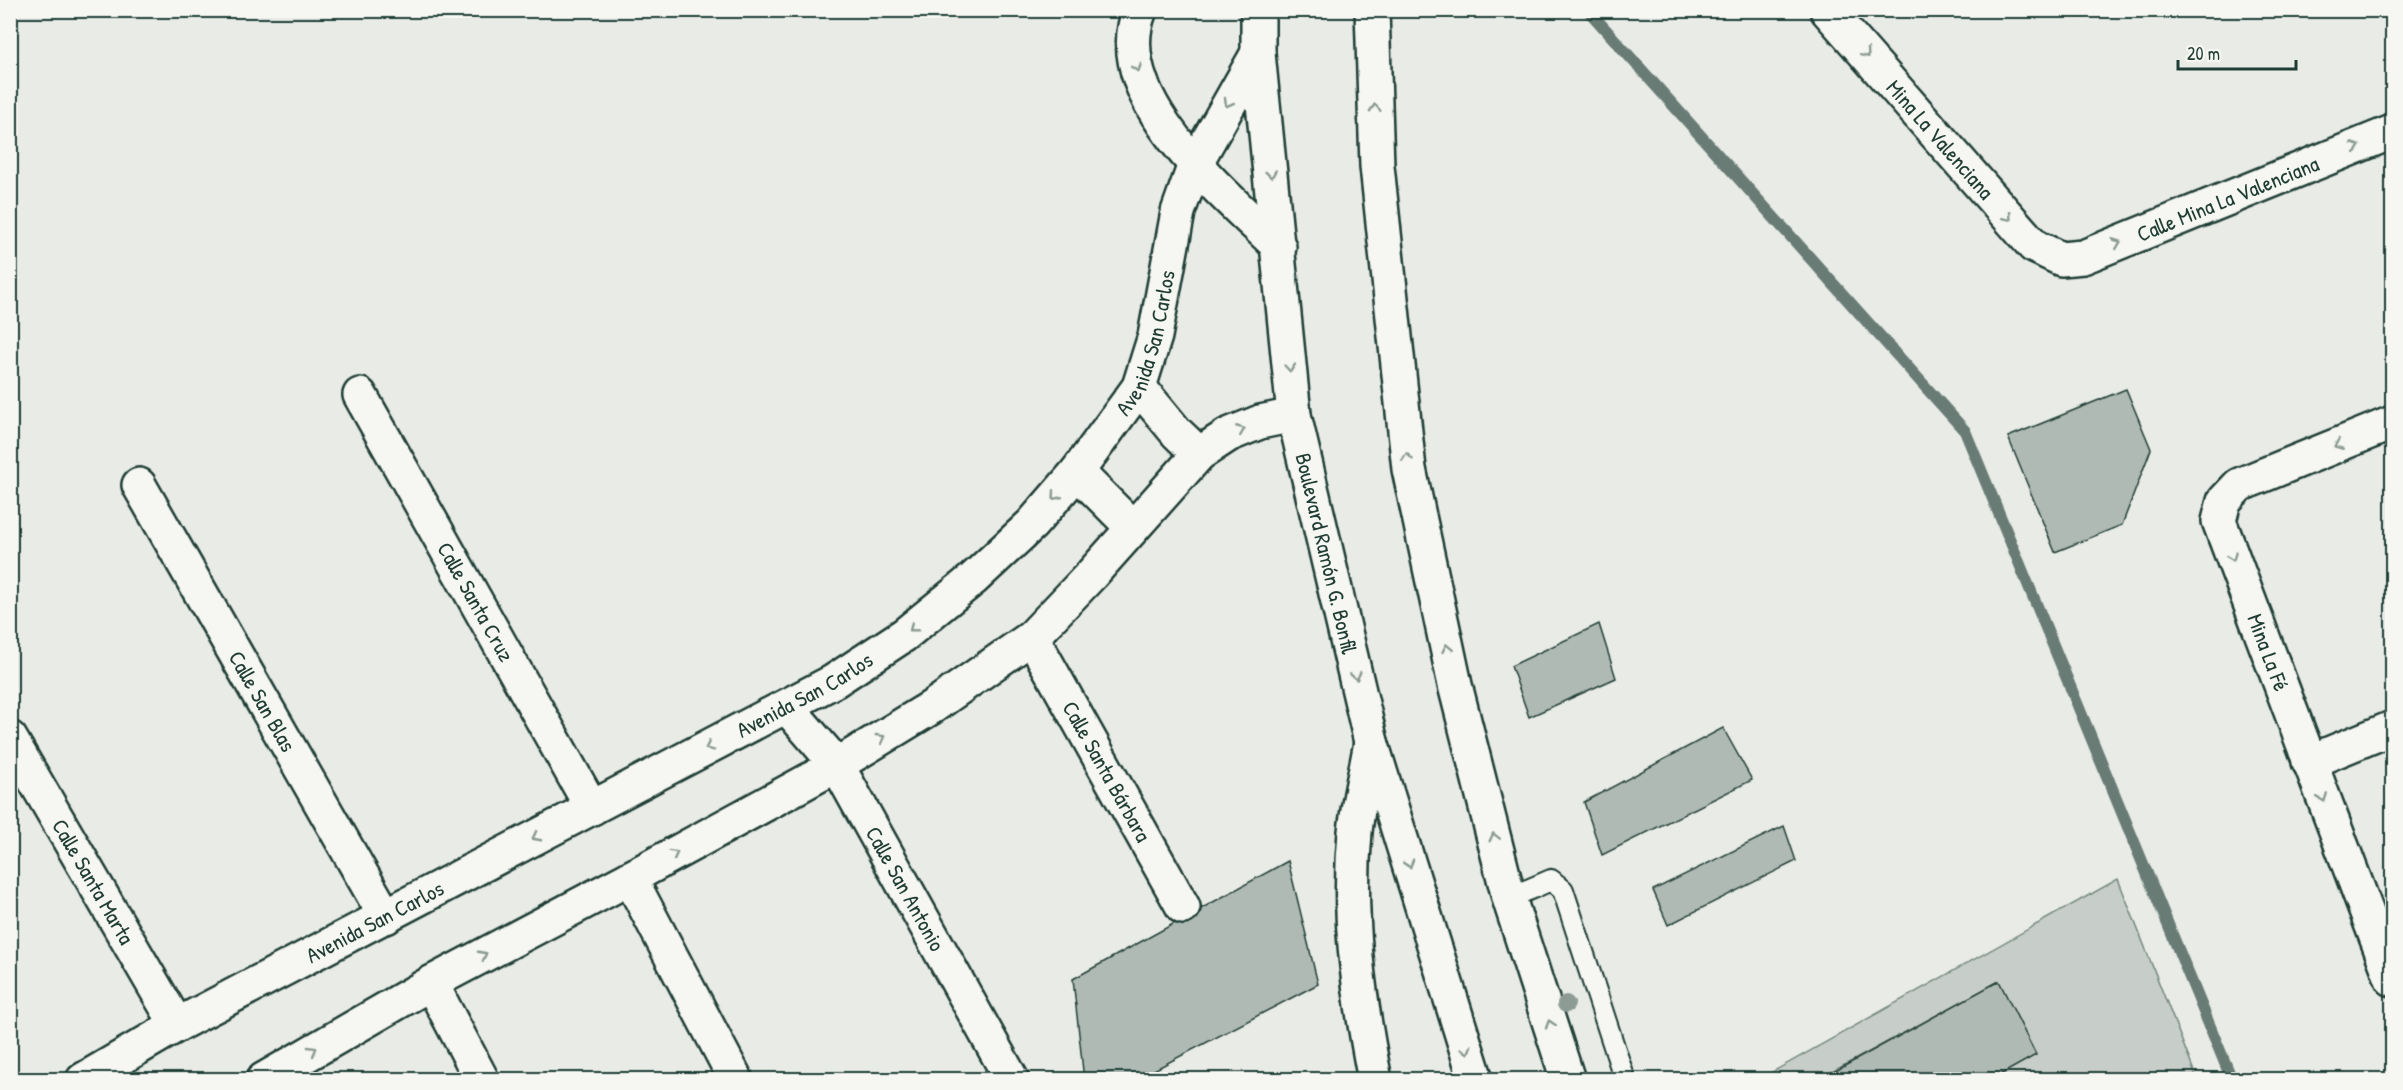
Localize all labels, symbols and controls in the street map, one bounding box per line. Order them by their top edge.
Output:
scale bar [2178,33,2296,71]
text: 20 m [2187,41,2220,66]
one-way arrow [1859,48,1870,58]
one-way arrow [1130,62,1142,73]
street label: Mina La Valenciana [1880,73,2001,206]
one-way arrow [1224,97,1235,107]
one-way arrow [1369,103,1382,112]
one-way arrow [2350,141,2361,154]
street label: Calle Mina La Valenciana [2132,148,2323,249]
one-way arrow [1264,169,1277,178]
one-way arrow [2001,210,2012,221]
one-way arrow [2111,238,2122,250]
street label: Avenida San Carlos [1108,268,1182,421]
one-way arrow [1283,363,1296,372]
one-way arrow [1234,425,1245,437]
one-way arrow [2333,438,2344,450]
street label: Boulevard Ramón G. Bonfil [1288,450,1365,657]
one-way arrow [1401,453,1414,462]
one-way arrow [1052,489,1063,500]
street label: Calle Santa Cruz [430,536,522,667]
one-way arrow [2225,550,2237,561]
street label: Mina La Fé [2240,609,2297,696]
one-way arrow [909,620,920,631]
one-way arrow [1441,643,1454,653]
street label: Calle San Blas [222,645,303,757]
street label: Avenida San Carlos [731,645,878,745]
one-way arrow [1348,671,1361,681]
street label: Calle Santa Bárbara [1056,696,1159,848]
one-way arrow [875,734,885,745]
one-way arrow [704,740,715,751]
one-way arrow [2316,792,2328,803]
street label: Calle Santa Marta [45,813,142,950]
street label: Calle San Antonio [859,821,953,957]
one-way arrow [531,830,542,842]
one-way arrow [1488,833,1501,843]
one-way arrow [668,850,678,861]
one-way arrow [1402,858,1414,869]
street label: Avenida San Carlos [301,873,449,970]
one-way arrow [477,951,488,962]
one-way arrow [1545,1019,1557,1030]
one-way arrow [1460,1044,1472,1055]
one-way arrow [307,1046,317,1058]

